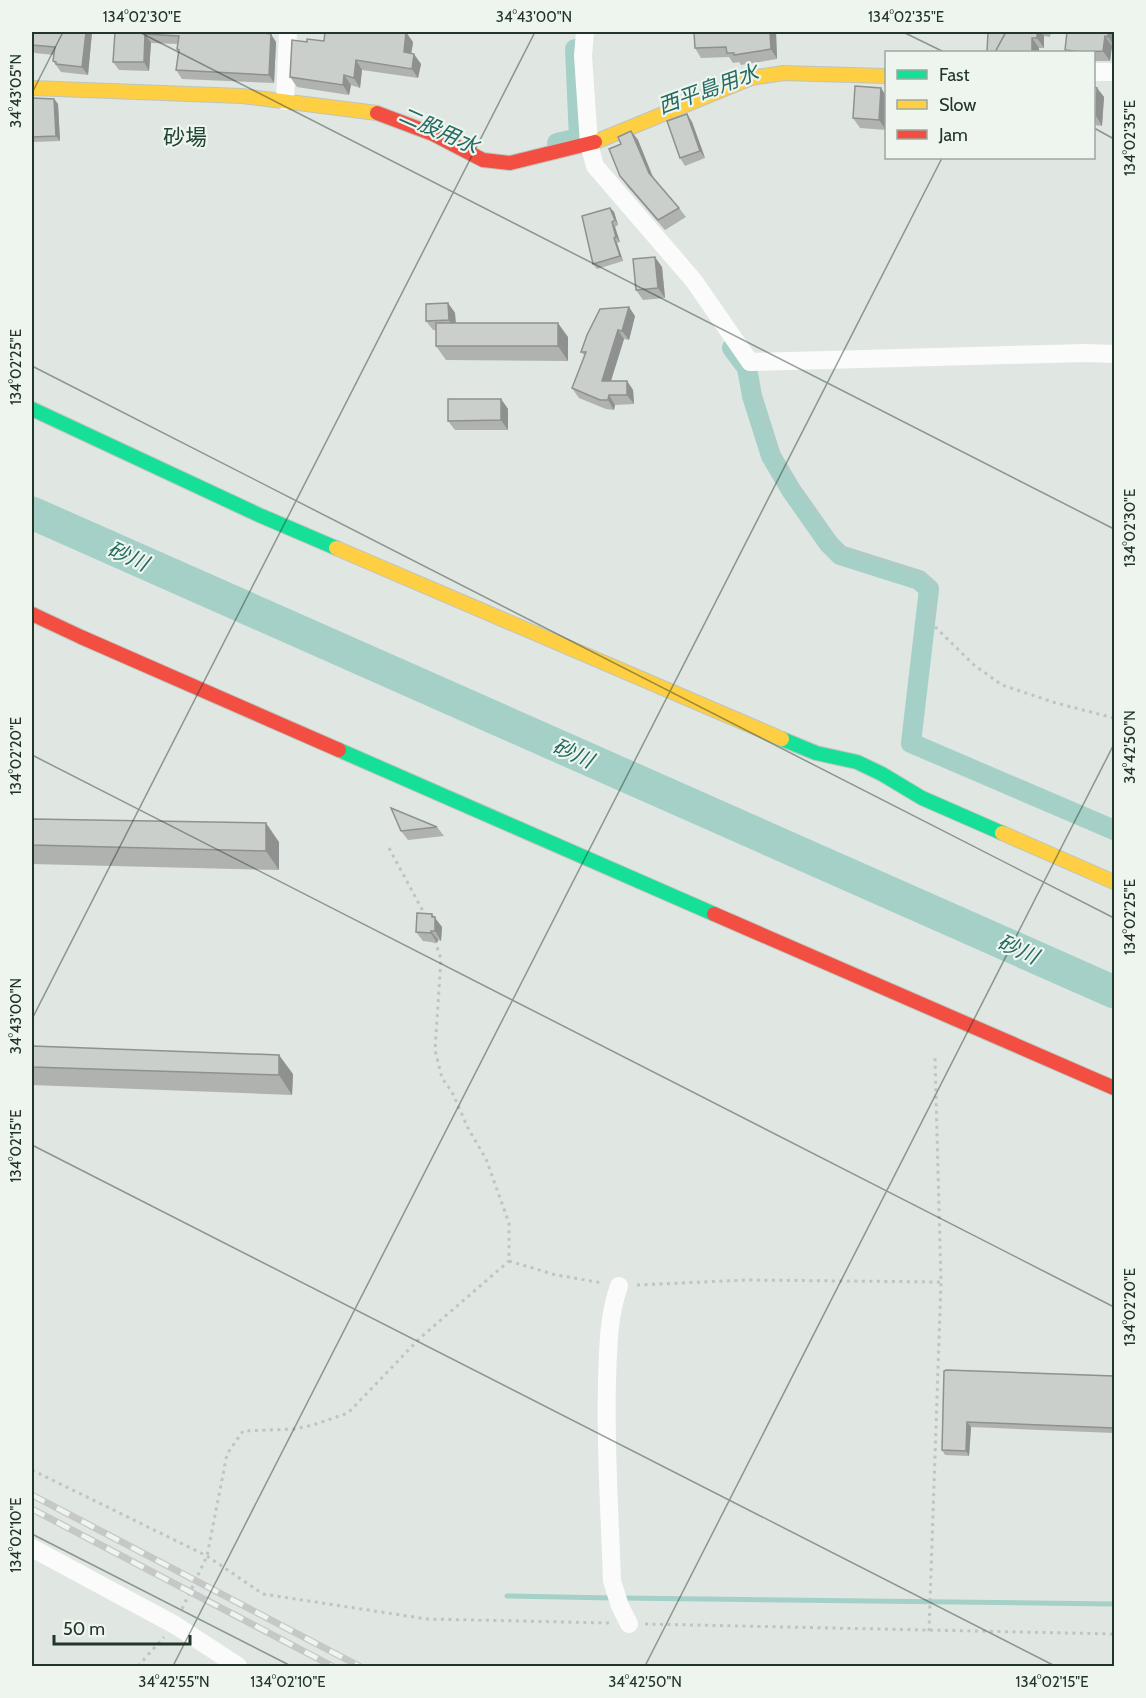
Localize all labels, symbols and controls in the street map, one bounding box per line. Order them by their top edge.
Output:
text: 134°02'30"E [103,8,181,26]
text: 34°43'00"N [496,8,572,26]
text: 134°02'35"E [868,8,944,26]
legend [885,51,1095,159]
text: 34°43'05"N [7,54,25,128]
water label: 西平島用水 [654,59,763,119]
text: Fast [939,64,970,86]
text: Slow [939,94,976,116]
text: 134°02'35"E [1121,100,1139,176]
water label: 二股用水 [396,101,484,159]
district label: 砂場 [163,124,207,151]
text: Jam [938,124,968,146]
text: 134°02'25"E [7,329,25,405]
text: 134°02'30"E [1121,489,1139,567]
water label: 砂川 [104,536,154,577]
text: 34°42'50"N [1121,710,1139,784]
text: 134°02'20"E [7,717,25,795]
water label: 砂川 [549,733,599,774]
text: 134°02'25"E [1121,879,1139,955]
water label: 砂川 [994,929,1044,970]
text: 34°43'00"N [7,978,25,1054]
text: 134°02'15"E [7,1110,25,1182]
text: 134°02'20"E [1121,1268,1139,1346]
text: 134°02'10"E [7,1497,25,1573]
scale bar [54,1608,190,1646]
text: 50 m [63,1618,105,1640]
text: 34°42'55"N [138,1673,210,1691]
text: 134°02'10"E [250,1673,326,1691]
text: 34°42'50"N [608,1673,682,1691]
text: 134°02'15"E [1016,1673,1088,1691]

